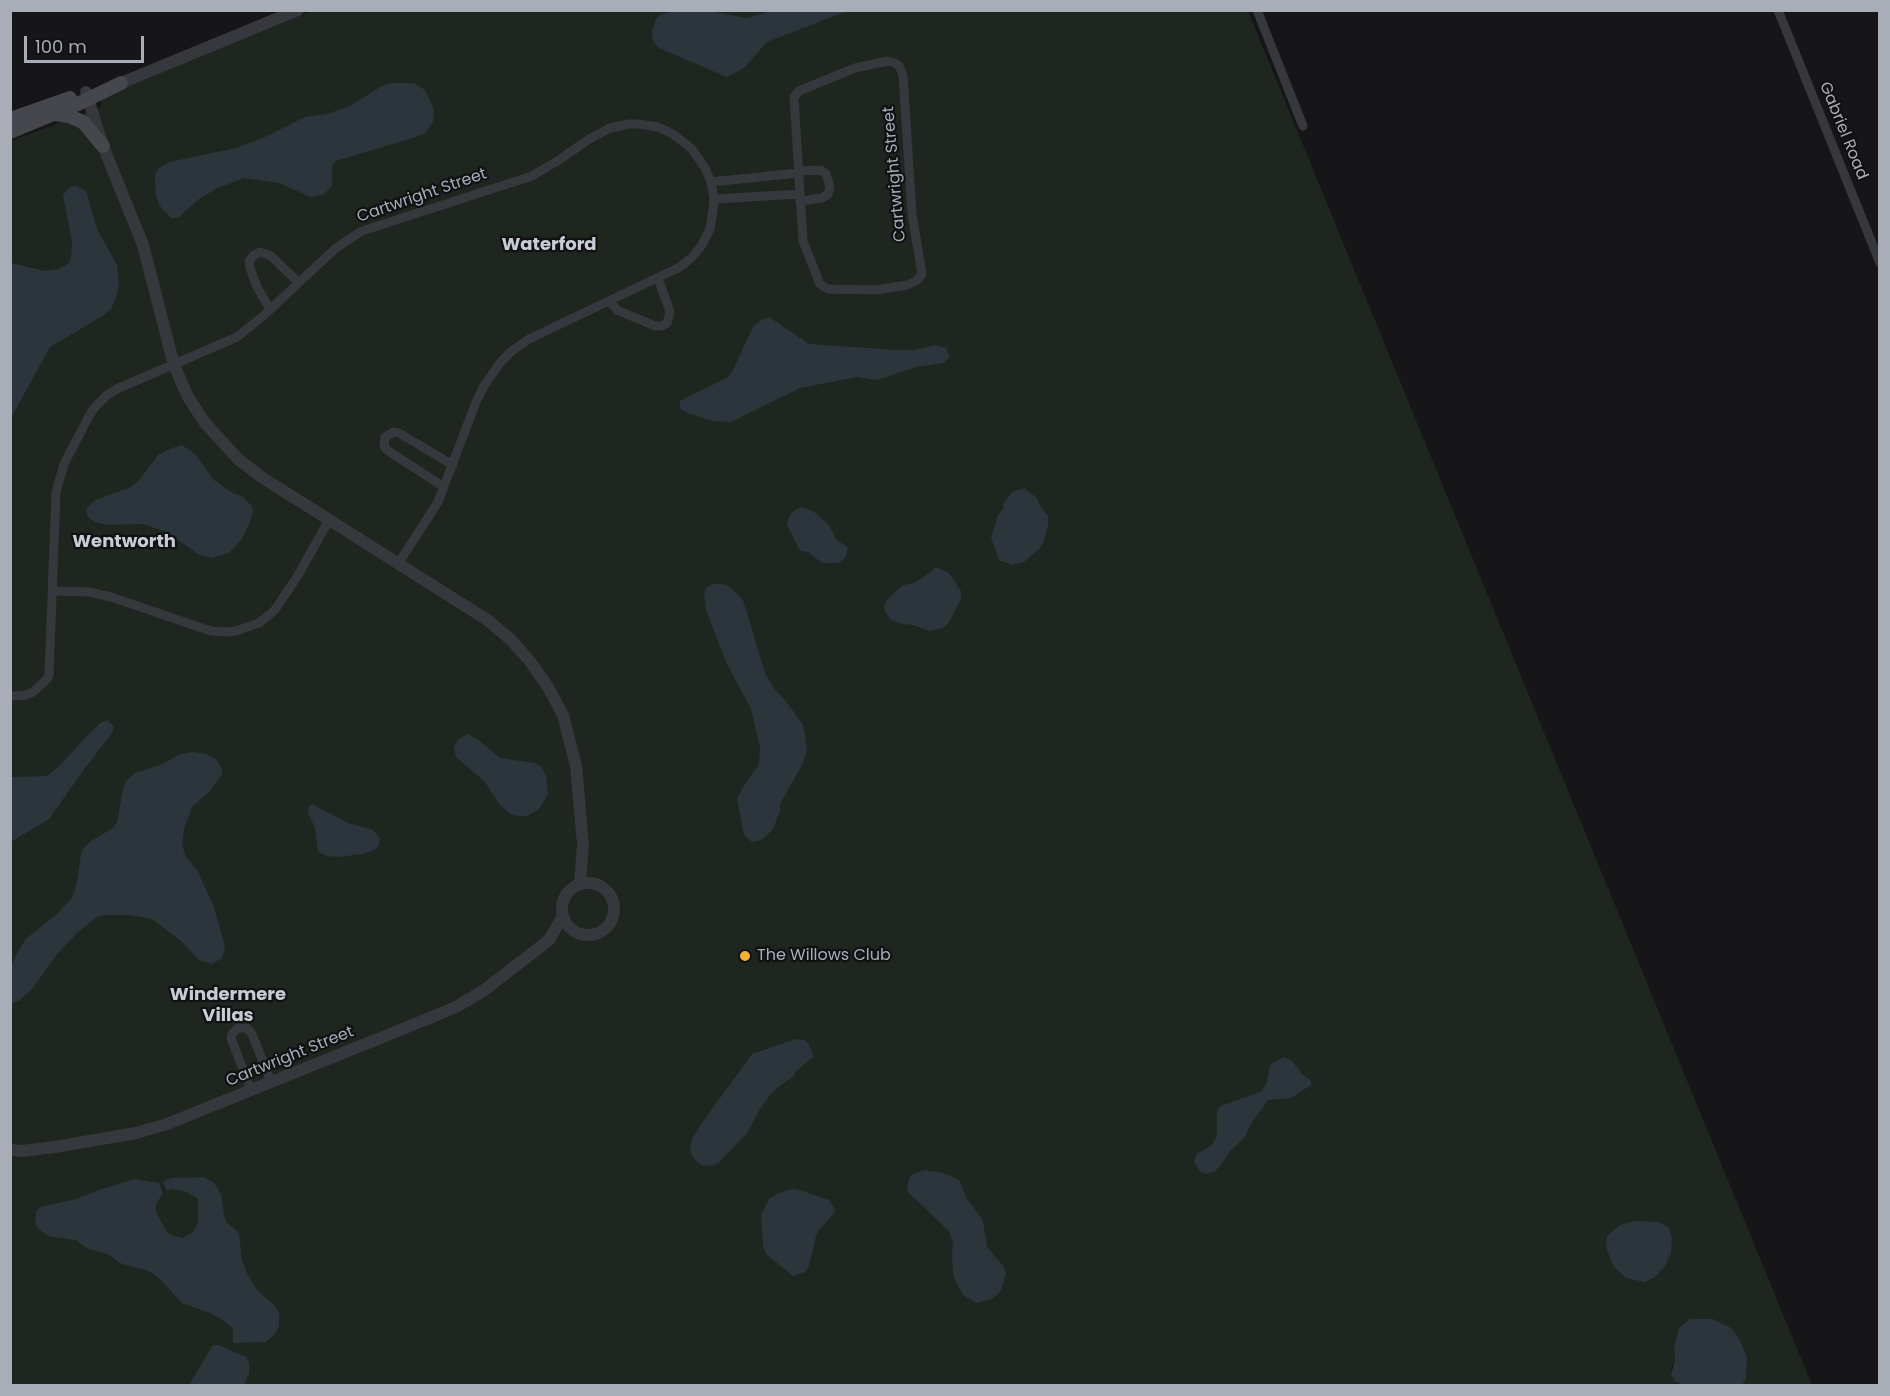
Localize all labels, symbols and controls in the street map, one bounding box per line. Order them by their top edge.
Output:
scale bar [27,24,147,62]
text: 100 m [35,34,87,59]
street label: Gabriel Road [1815,79,1871,183]
street label: Cartwright Street [880,105,910,243]
street label: Cartwright Street [355,165,489,227]
district label: Waterford [501,234,597,256]
district label: Wentworth [72,531,176,553]
place label: The Willows Club [757,946,891,966]
marker: The Willows Club [738,949,752,963]
district label: Windermere Villas [170,984,286,1026]
street label: Cartwright Street [223,1023,357,1091]

